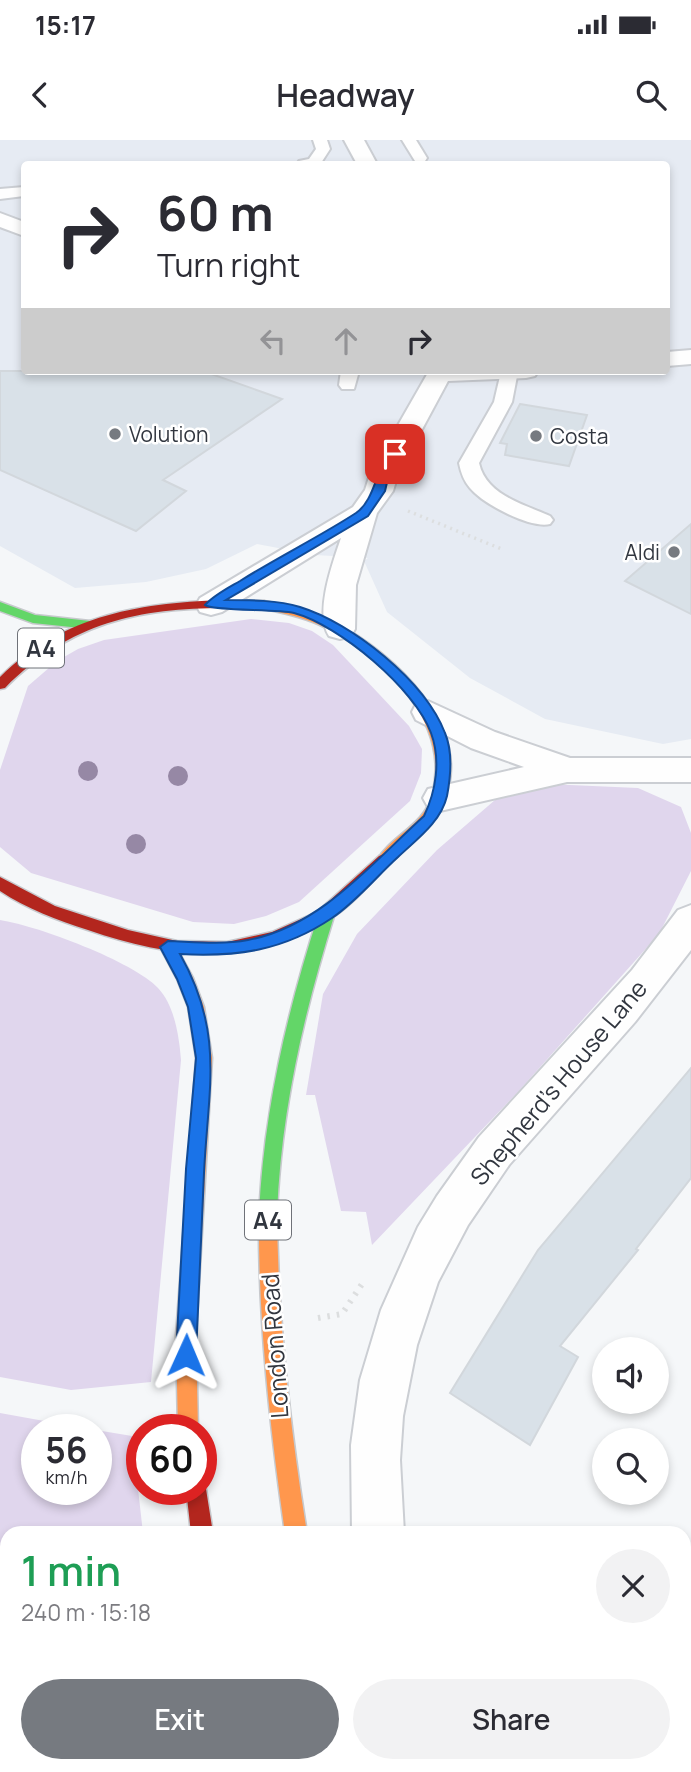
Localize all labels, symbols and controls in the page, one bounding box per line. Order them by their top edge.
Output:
text: 15:17 [35,7,96,43]
text: Headway [276,73,415,117]
icon: back [21,76,59,114]
icon: search [632,76,670,114]
text: 60 m [157,179,274,246]
icon: right [42,189,133,280]
text: Turn right [157,243,300,287]
icon: left [254,322,292,360]
icon: ahead [327,322,365,360]
icon: right [400,322,438,360]
place label: Volution [129,420,208,448]
place label: Costa [550,422,608,450]
pin [365,424,425,484]
marker: Volution [107,426,123,442]
marker: Costa [528,428,544,444]
icon: arrive [376,435,414,473]
place label: Aldi [624,538,660,566]
marker: Aldi [666,544,682,560]
road number: A4 [18,628,64,668]
street label: Shepherd's House Lane [462,972,654,1192]
road number: A4 [245,1200,291,1240]
street label: London Road [252,1273,296,1419]
position arrow [149,1318,223,1392]
map controls [592,1337,669,1505]
button: sound [592,1337,669,1414]
speed limit sign: 60 [126,1414,217,1505]
text: 56 [45,1426,88,1474]
button: search [592,1428,669,1505]
text: km/h [46,1465,87,1489]
text: 1 min [21,1541,121,1599]
button: close [596,1549,670,1623]
text: 240 m · 15:18 [21,1596,151,1628]
button: Exit [21,1679,339,1759]
button: Share [353,1679,670,1759]

